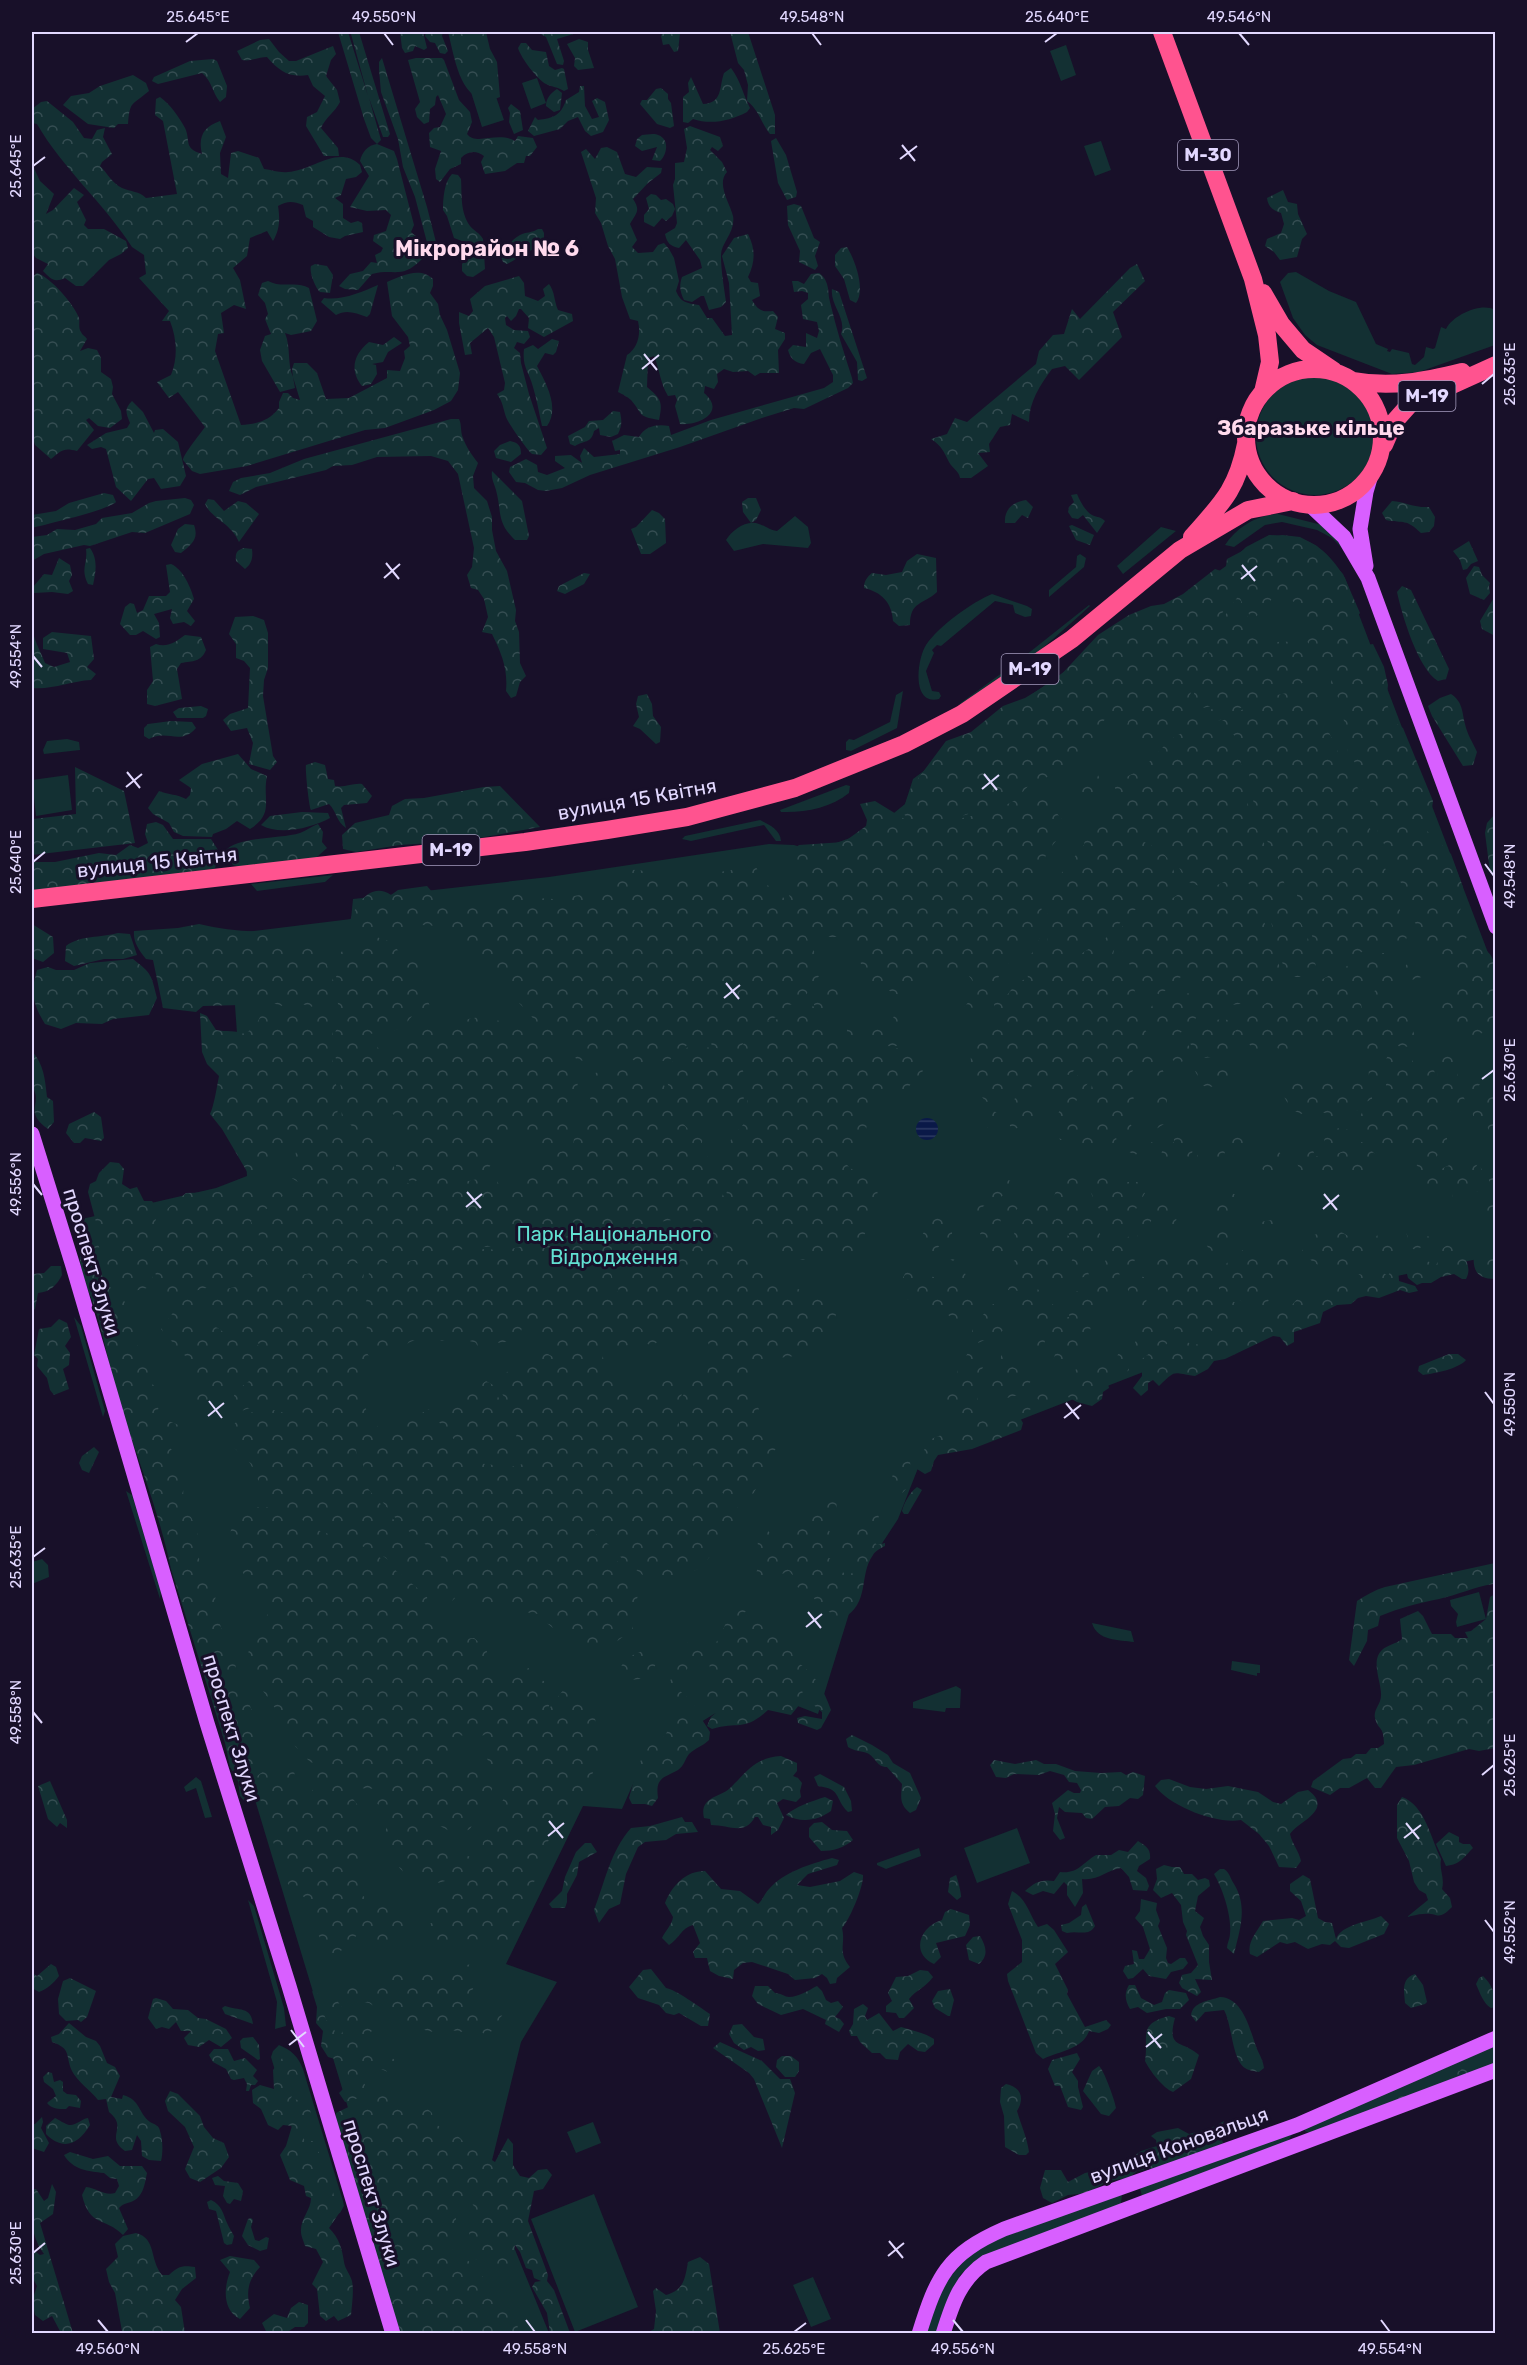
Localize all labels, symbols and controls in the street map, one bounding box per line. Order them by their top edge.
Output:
text: 25.645°E [166,8,230,26]
text: 49.550°N [352,8,416,26]
text: 49.548°N [780,8,844,26]
text: 25.640°E [1025,8,1089,26]
text: 49.546°N [1207,8,1271,26]
text: 25.645°E [7,134,25,198]
road number: М-30 [1178,140,1238,170]
district label: Мікрорайон № 6 [395,235,579,262]
text: 25.635°E [1501,342,1519,406]
road number: М-19 [1398,381,1456,411]
district label: Збаразьке кільце [1217,415,1405,440]
text: 49.554°N [7,624,25,688]
road number: М-19 [1002,654,1058,684]
street label: вулиця 15 Квітня [556,773,718,825]
text: 25.640°E [7,830,25,894]
road number: М-19 [422,835,480,865]
street label: вулиця 15 Квітня [76,842,238,882]
text: 49.548°N [1501,844,1519,908]
text: 25.630°E [1501,1038,1519,1102]
text: 49.556°N [7,1152,25,1216]
street label: проспект Злуки [58,1185,126,1339]
park label: Парк Національного Відродження [516,1222,712,1269]
text: 49.550°N [1501,1372,1519,1436]
text: 25.635°E [7,1525,25,1589]
street label: проспект Злуки [198,1651,266,1805]
text: 49.558°N [7,1680,25,1744]
text: 25.625°E [1501,1734,1519,1796]
text: 49.552°N [1501,1900,1519,1964]
street label: вулиця Коновальця [1087,2102,1271,2188]
street label: проспект Злуки [338,2116,406,2270]
text: 25.630°E [7,2221,25,2285]
text: 49.560°N [76,2340,140,2358]
text: 49.558°N [503,2340,567,2358]
text: 25.625°E [763,2340,825,2358]
text: 49.556°N [931,2340,995,2358]
text: 49.554°N [1358,2340,1422,2358]

